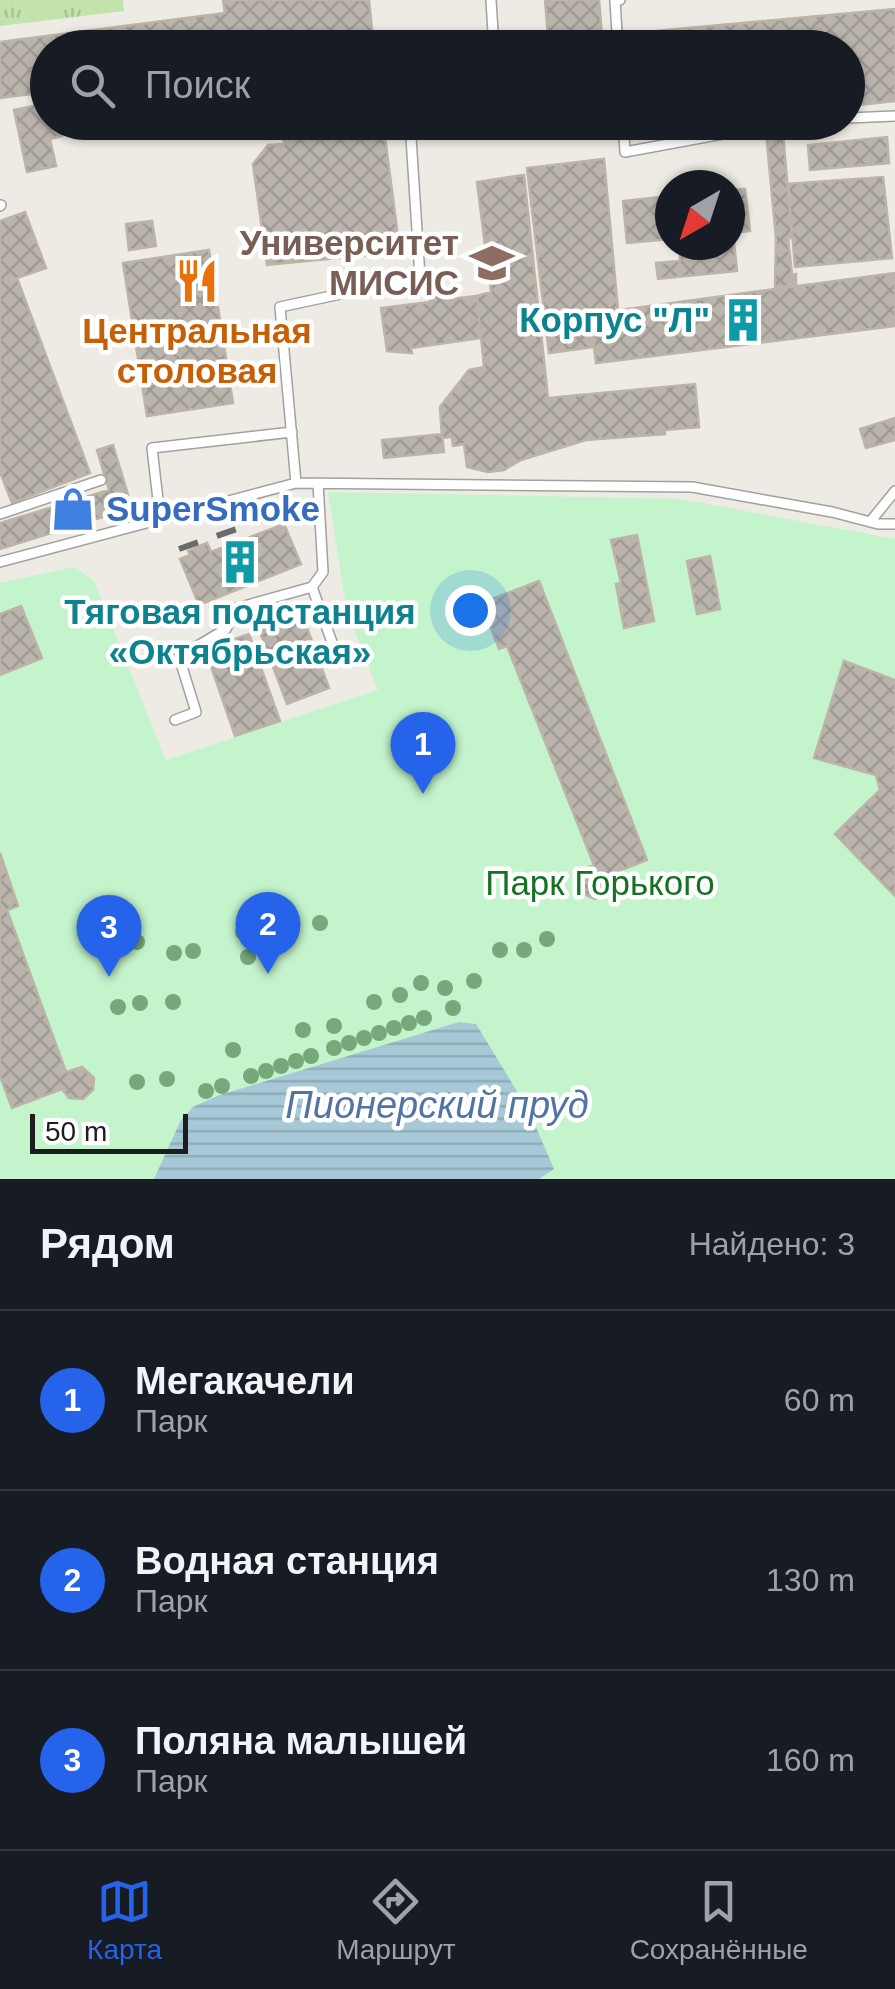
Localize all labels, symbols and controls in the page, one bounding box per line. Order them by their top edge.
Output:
search box [30,30,865,140]
icon: search [65,58,120,113]
text: Поиск [145,64,250,106]
north arrow [655,170,745,260]
place label: Университет МИСИС [240,223,459,302]
school or university icon: Университет МИСИС [468,239,516,287]
restaurant icon: Центральная столовая [173,257,221,305]
building icon: Корпус "Л" [719,296,767,344]
place label: Корпус "Л" [519,300,710,339]
place label: Центральная столовая [82,311,312,390]
shop icon: SuperSmoke [49,485,97,533]
place label: SuperSmoke [106,489,320,528]
building icon: Тяговая подстанция «Октябрьская» [216,538,264,586]
your location [445,585,496,636]
place label: Тяговая подстанция «Октябрьская» [64,592,416,671]
pin: 1 [390,712,456,794]
park label: Парк Горького [485,863,715,902]
pin: 2 [236,892,300,974]
pin: 3 [76,894,142,977]
water label: Пионерский пруд [285,1084,589,1126]
scale bar [30,1109,188,1154]
text: 50 m [45,1116,107,1147]
text: Рядом [40,1220,175,1267]
text: Найдено: 3 [689,1226,855,1262]
text: Мегакачели [135,1360,355,1402]
text: 1 [64,1382,81,1418]
text: 60 m [784,1382,855,1418]
text: Парк [135,1403,208,1439]
text: Водная станция [135,1540,439,1582]
text: 2 [64,1562,81,1598]
text: 130 m [766,1562,855,1598]
text: Парк [135,1583,208,1619]
text: Поляна малышей [135,1720,467,1762]
text: 3 [64,1742,81,1778]
text: 160 m [766,1742,855,1778]
text: Парк [135,1763,208,1799]
tab: Карта [87,1874,162,1966]
tab: Маршрут [336,1874,455,1966]
tab: Сохранённые [630,1874,808,1966]

